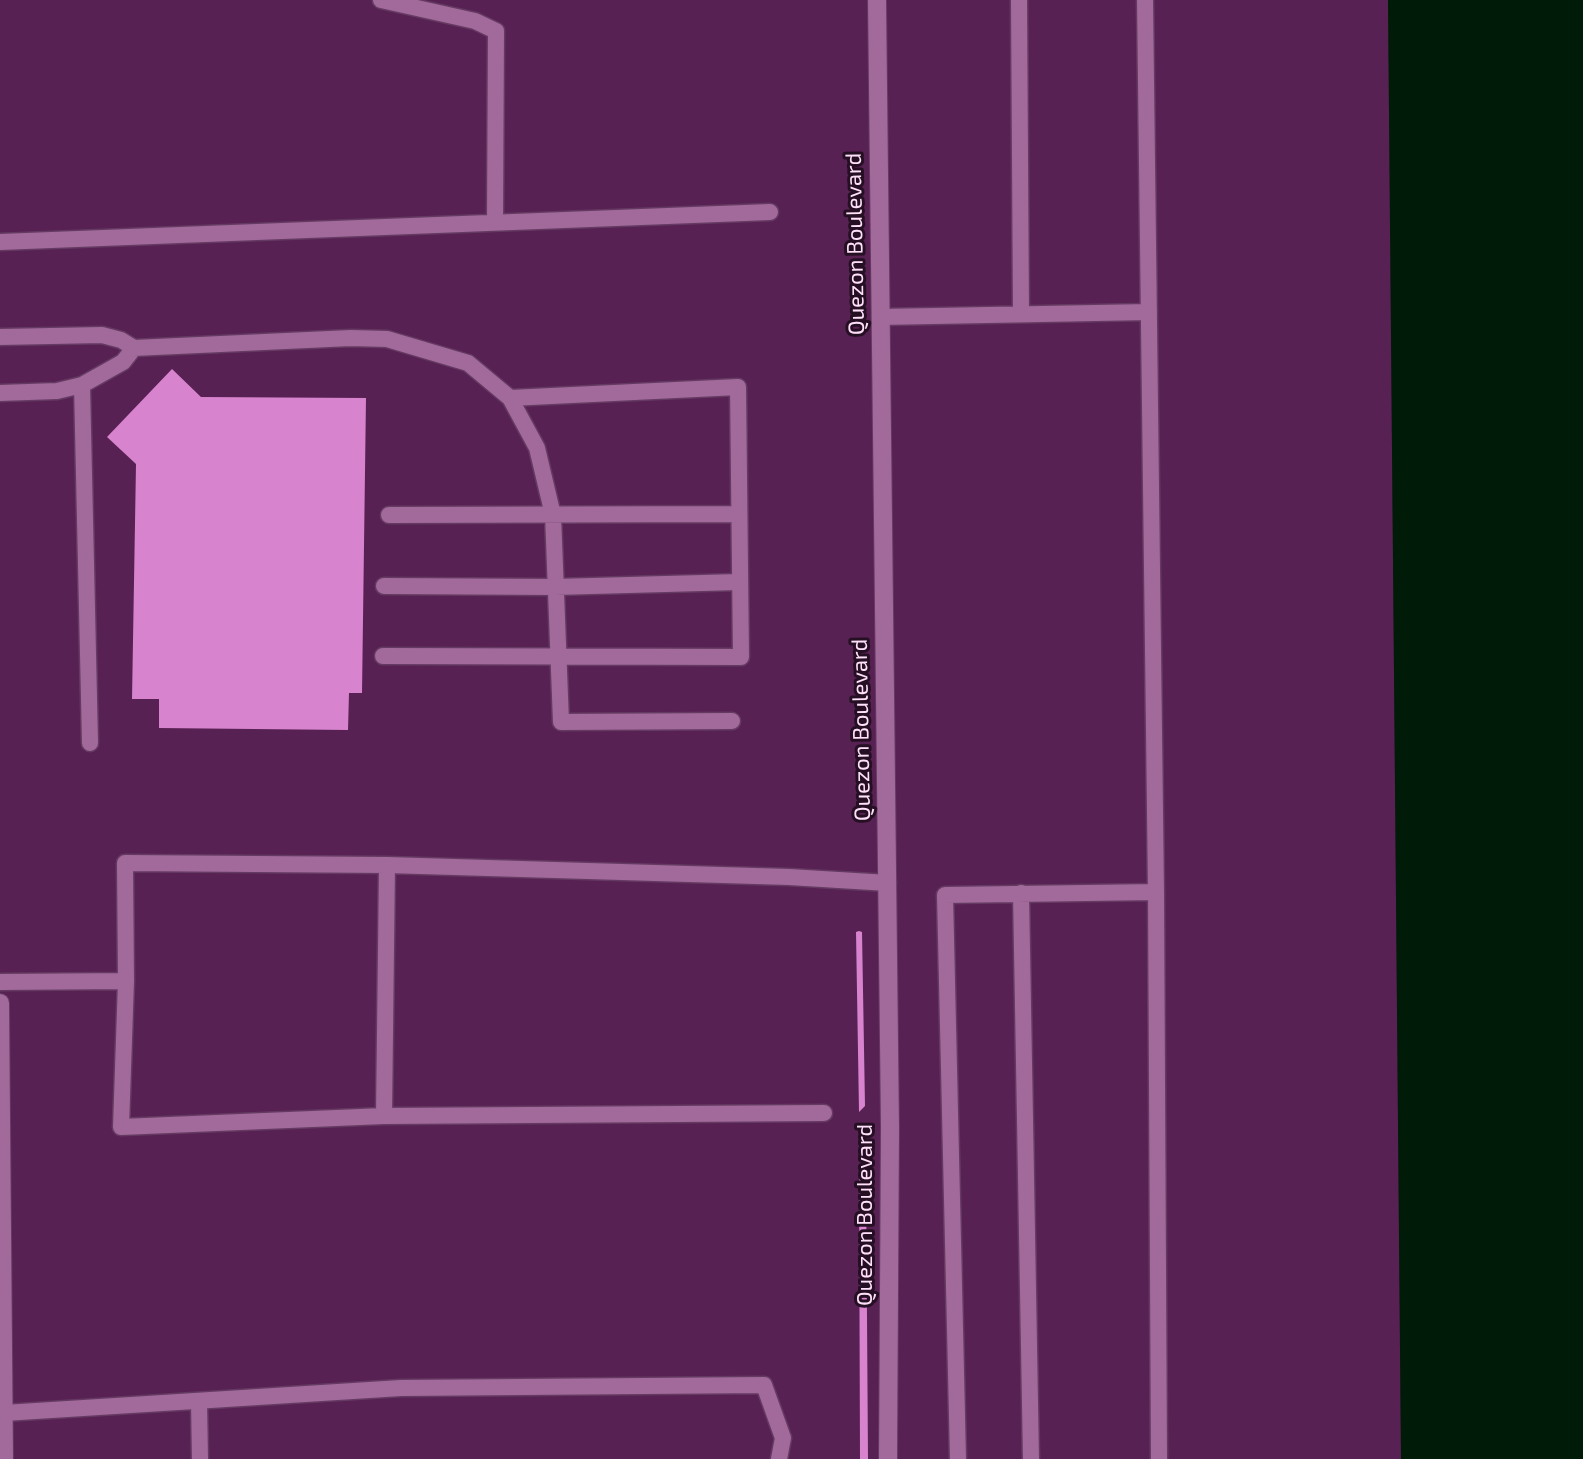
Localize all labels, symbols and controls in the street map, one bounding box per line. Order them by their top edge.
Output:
street label: Quezon Boulevard [840,153,870,335]
street label: Quezon Boulevard [846,639,876,821]
street label: Quezon Boulevard [852,1124,878,1306]

